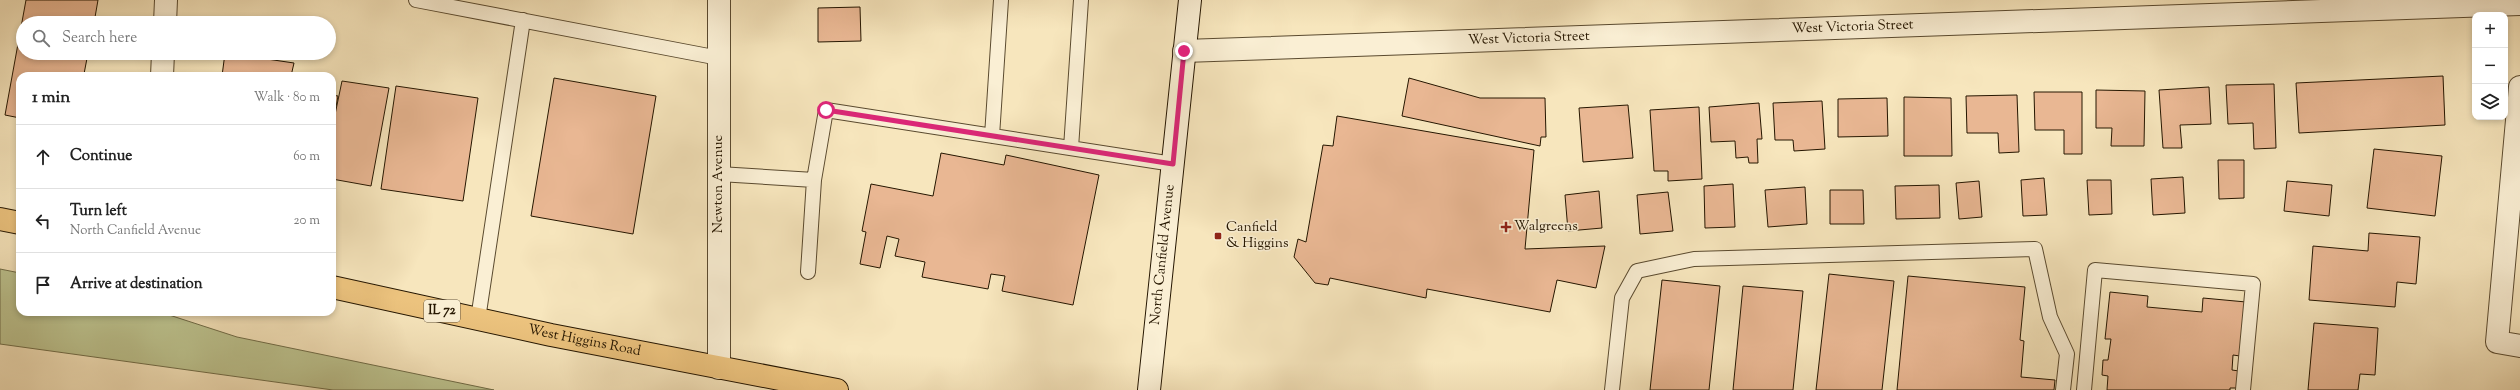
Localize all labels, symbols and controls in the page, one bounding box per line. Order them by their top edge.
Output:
map controls [2472,12,2508,120]
button: + [2472,12,2508,48]
street label: West Victoria Street [1791,15,1914,40]
search box [16,16,336,60]
icon: search [30,27,52,49]
street label: West Victoria Street [1467,27,1590,51]
text: Search here [62,28,137,49]
route end [1175,42,1193,60]
button: − [2472,48,2508,84]
button: layers [2472,84,2508,120]
text: 1 min [32,86,70,110]
text: Walk · 80 m [254,89,320,107]
route start [817,101,835,119]
street label: Newton Avenue [709,135,729,233]
icon: ahead [32,146,54,168]
text: Continue [70,146,132,167]
text: 60 m [293,148,320,166]
street label: North Canfield Avenue [1146,183,1181,326]
text: Turn left [70,201,127,222]
icon: left [32,210,54,232]
text: 20 m [294,212,320,230]
place label: Walgreens [1514,217,1578,237]
place label: Canfield & Higgins [1226,218,1289,254]
text: North Canfield Avenue [70,222,201,240]
marker: Walgreens [1501,222,1511,232]
marker: Canfield & Higgins [1213,231,1223,241]
icon: arrive [32,274,54,296]
text: Arrive at destination [70,274,203,295]
road number: IL 72 [424,300,460,322]
street label: West Higgins Road [526,320,643,362]

